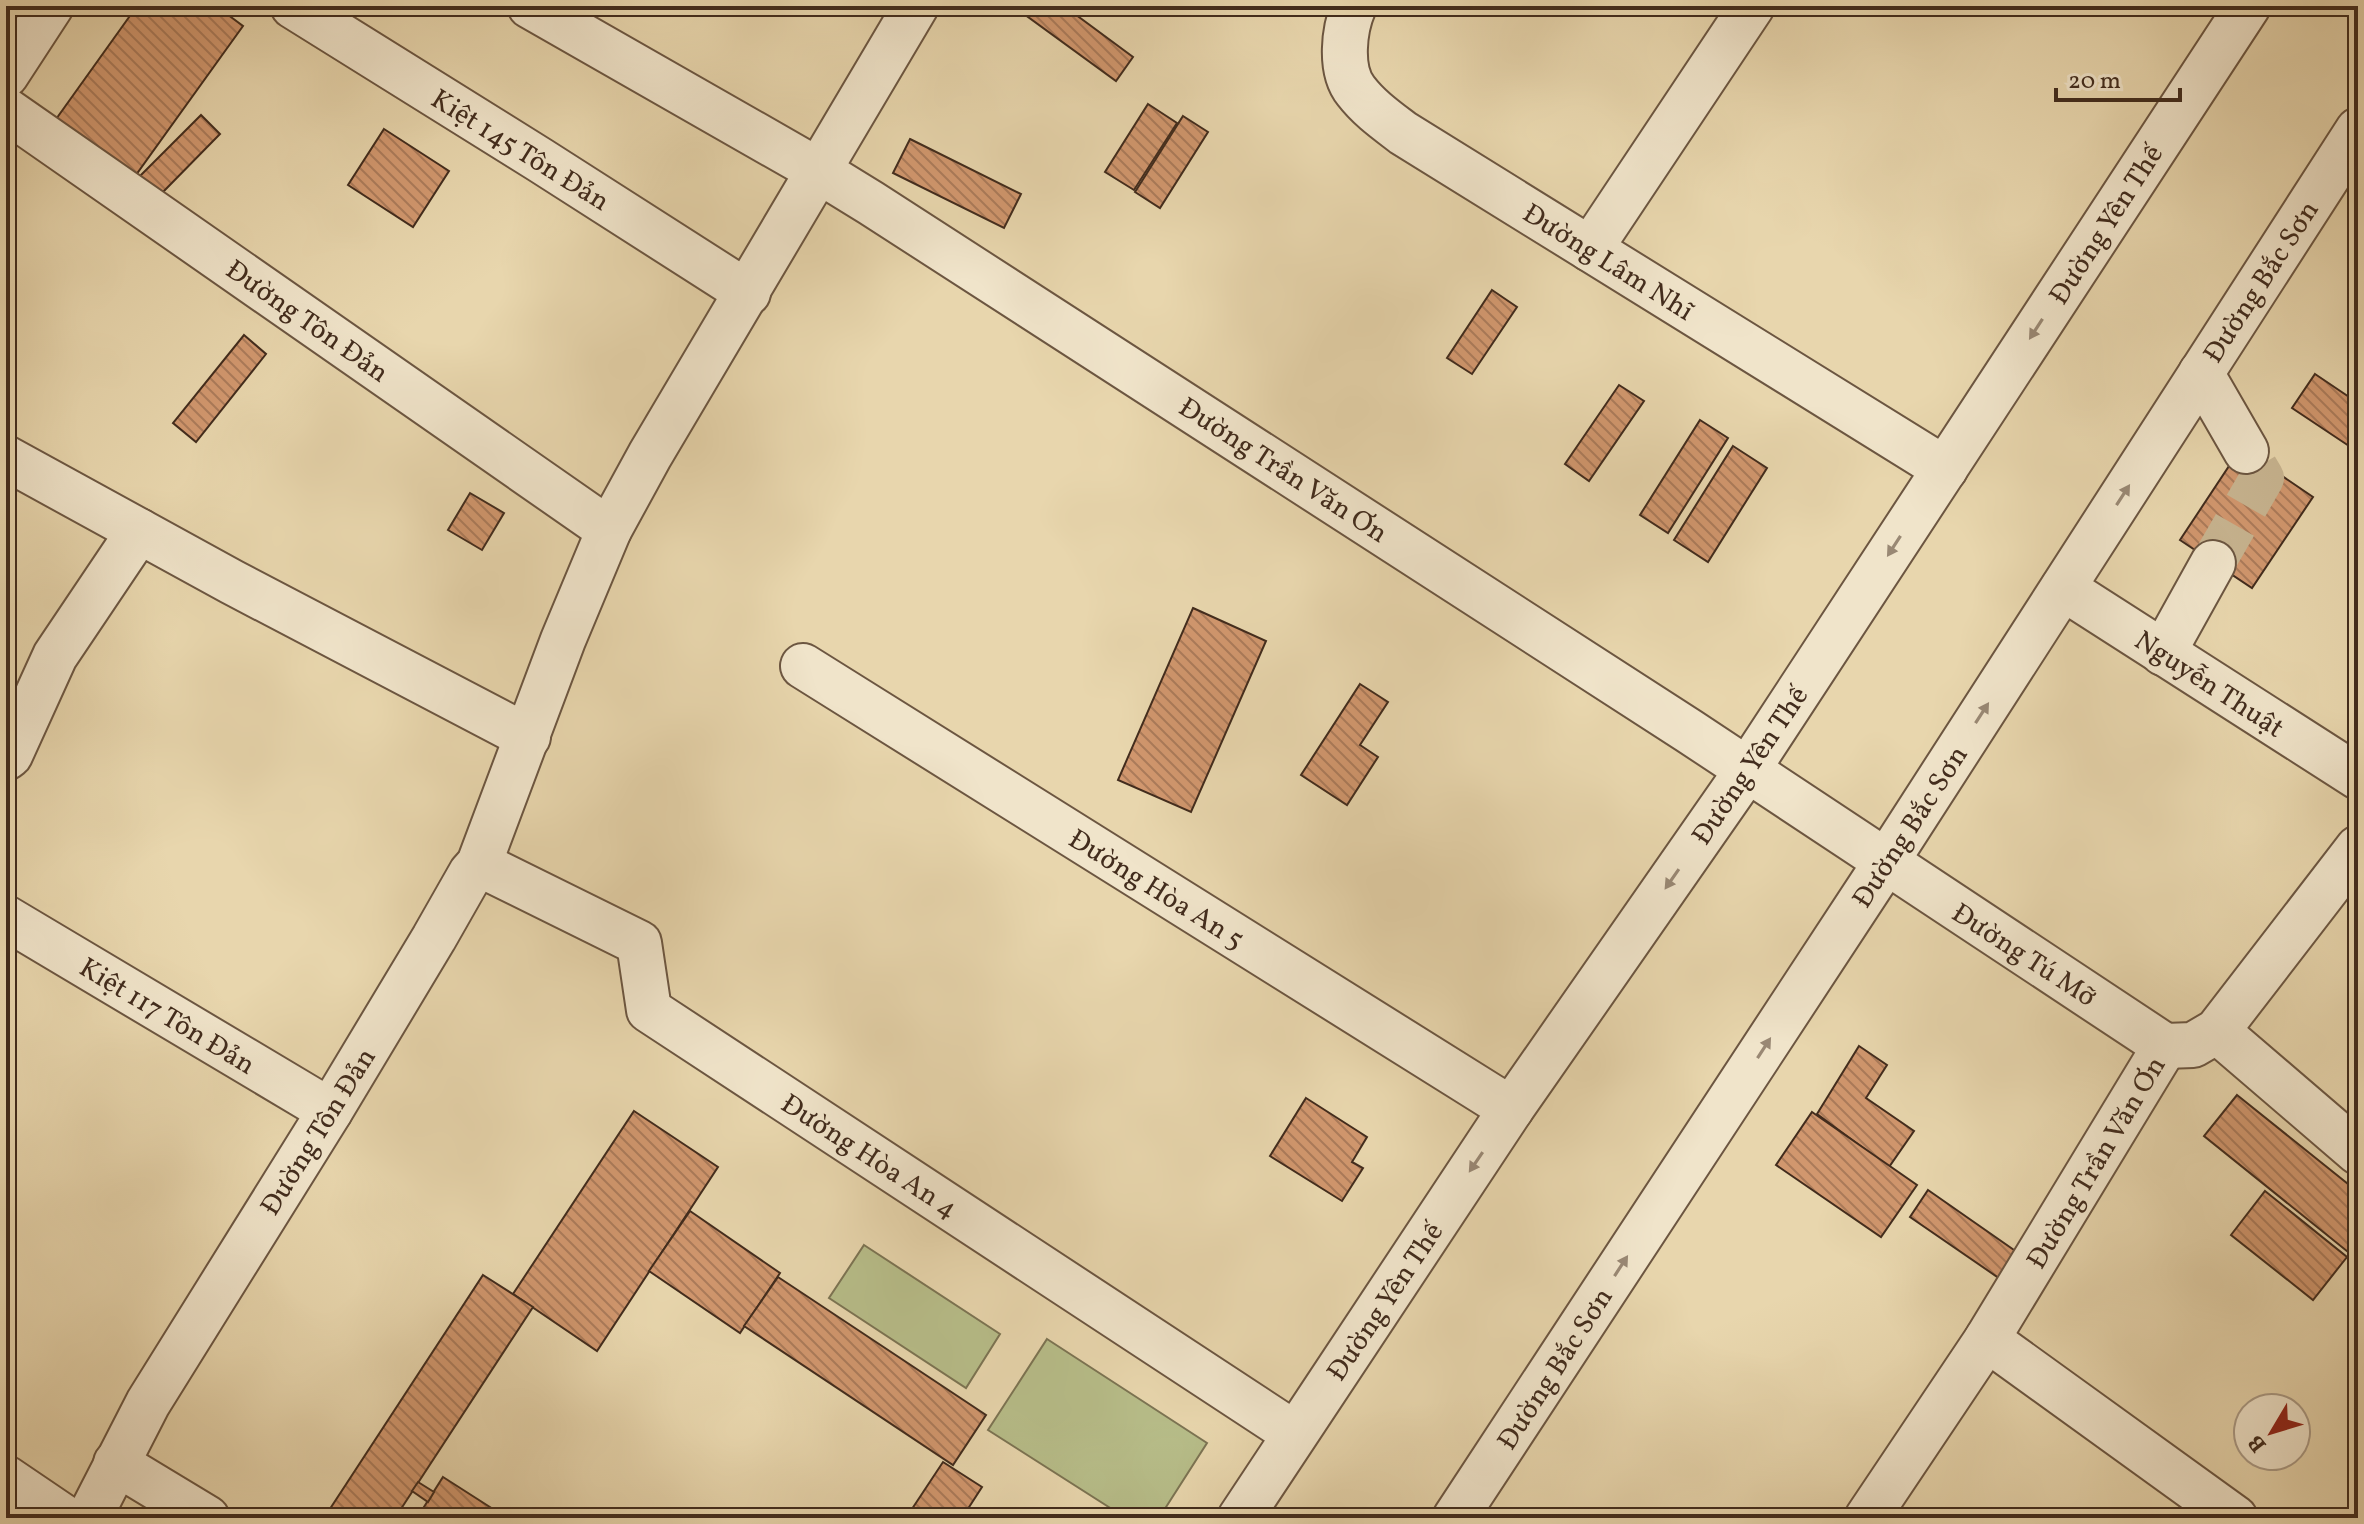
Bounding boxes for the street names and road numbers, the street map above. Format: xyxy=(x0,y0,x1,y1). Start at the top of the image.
street label: Kiệt 145 Tôn Đản xyxy=(423,81,616,222)
street label: Đường Yên Thế xyxy=(2041,137,2174,313)
street label: Đường Bắc Sơn xyxy=(2195,194,2329,371)
street label: Đường Lâm Nhĩ xyxy=(1515,195,1701,332)
street label: Đường Tôn Đản xyxy=(217,251,396,393)
street label: Đường Trần Văn Ơn xyxy=(1171,389,1395,553)
street label: Nguyễn Thuật xyxy=(2126,622,2291,748)
street label: Đường Yên Thế xyxy=(1683,679,1819,854)
street label: Đường Bắc Sơn xyxy=(1844,739,1978,916)
street label: Đường Hòa An 5 xyxy=(1060,821,1251,960)
street label: Đường Tú Mỡ xyxy=(1943,895,2104,1018)
street label: Kiệt 117 Tôn Đản xyxy=(71,949,262,1085)
street label: Đường Tôn Đản xyxy=(252,1041,386,1224)
street label: Đường Trần Văn Ơn xyxy=(2018,1050,2176,1277)
street label: Đường Hòa An 4 xyxy=(773,1085,965,1229)
street label: Đường Yên Thế xyxy=(1318,1215,1454,1390)
street label: Đường Bắc Sơn xyxy=(1489,1281,1623,1458)

